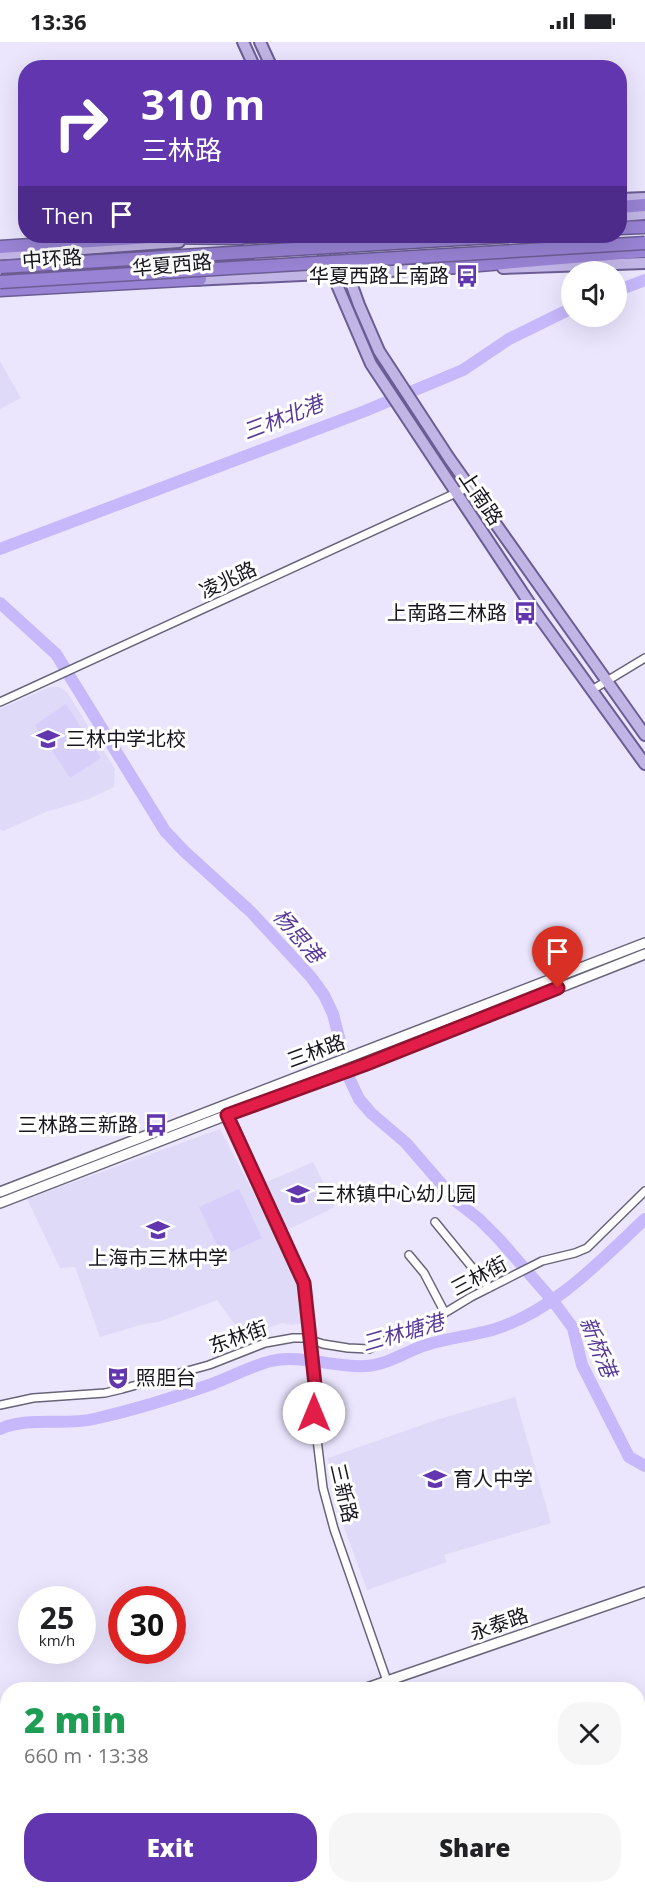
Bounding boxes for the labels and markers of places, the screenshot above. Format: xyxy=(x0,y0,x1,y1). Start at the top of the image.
place label: 华夏西路上南路 xyxy=(309,262,449,289)
bus stop icon: 华夏西路上南路 xyxy=(454,263,480,289)
place label: 上南路三林路 xyxy=(387,599,507,626)
bus stop icon: 上南路三林路 xyxy=(512,600,538,626)
place label: 三林中学北校 xyxy=(66,725,186,752)
school or university icon: 三林中学北校 xyxy=(35,726,61,752)
pin xyxy=(532,926,583,988)
place label: 三林路三新路 xyxy=(18,1111,138,1138)
bus stop icon: 三林路三新路 xyxy=(143,1112,169,1138)
place label: 三林镇中心幼儿园 xyxy=(316,1180,476,1207)
school or university icon: 三林镇中心幼儿园 xyxy=(285,1181,311,1207)
school or university icon: 上海市三林中学 xyxy=(145,1217,171,1243)
place label: 上海市三林中学 xyxy=(88,1244,228,1271)
place label: 照胆台 xyxy=(136,1364,196,1391)
theatre icon: 照胆台 xyxy=(105,1365,131,1391)
place label: 育人中学 xyxy=(453,1465,533,1492)
school or university icon: 育人中学 xyxy=(422,1466,448,1492)

